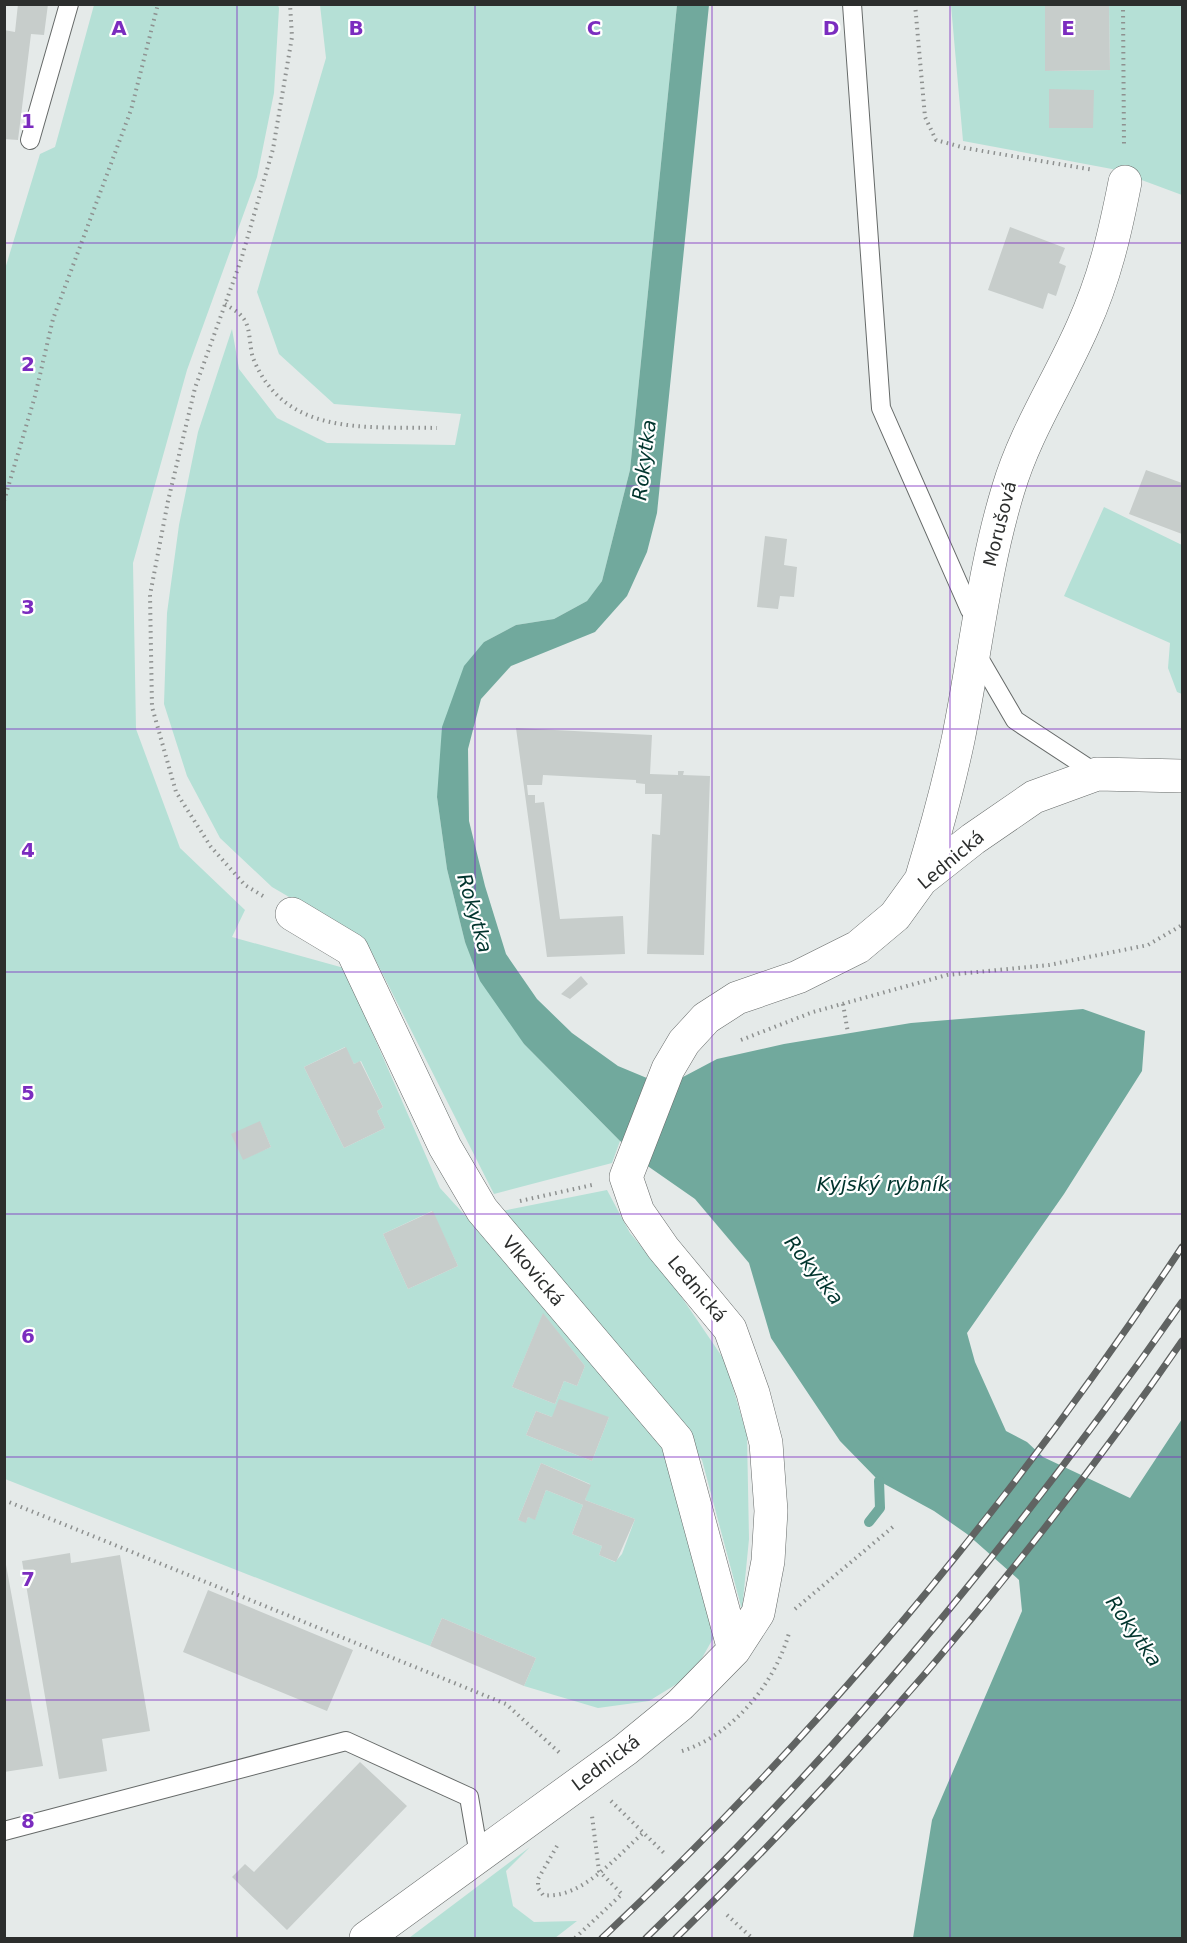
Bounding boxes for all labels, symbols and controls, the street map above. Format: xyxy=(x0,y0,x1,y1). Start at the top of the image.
text: A xyxy=(111,16,127,40)
text: B xyxy=(348,16,364,40)
text: C xyxy=(587,16,601,40)
text: D xyxy=(823,16,839,40)
text: E xyxy=(1061,16,1075,40)
text: 1 xyxy=(21,109,35,133)
text: 2 xyxy=(21,352,35,376)
water label: Rokytka xyxy=(627,418,661,502)
street label: Morušová xyxy=(979,479,1020,569)
text: 3 xyxy=(21,595,35,619)
street label: Lednická xyxy=(913,826,988,893)
text: 4 xyxy=(21,838,35,862)
water label: Rokytka xyxy=(452,871,498,955)
text: 5 xyxy=(21,1081,35,1105)
water label: Kyjský rybník xyxy=(817,1172,951,1196)
street label: Vlkovická xyxy=(498,1231,569,1310)
water label: Rokytka xyxy=(780,1231,848,1309)
street label: Lednická xyxy=(664,1251,731,1326)
text: 6 xyxy=(21,1324,35,1348)
text: 7 xyxy=(21,1567,35,1591)
water label: Rokytka xyxy=(1101,1591,1167,1671)
street label: Lednická xyxy=(568,1730,644,1795)
text: 8 xyxy=(21,1809,35,1833)

